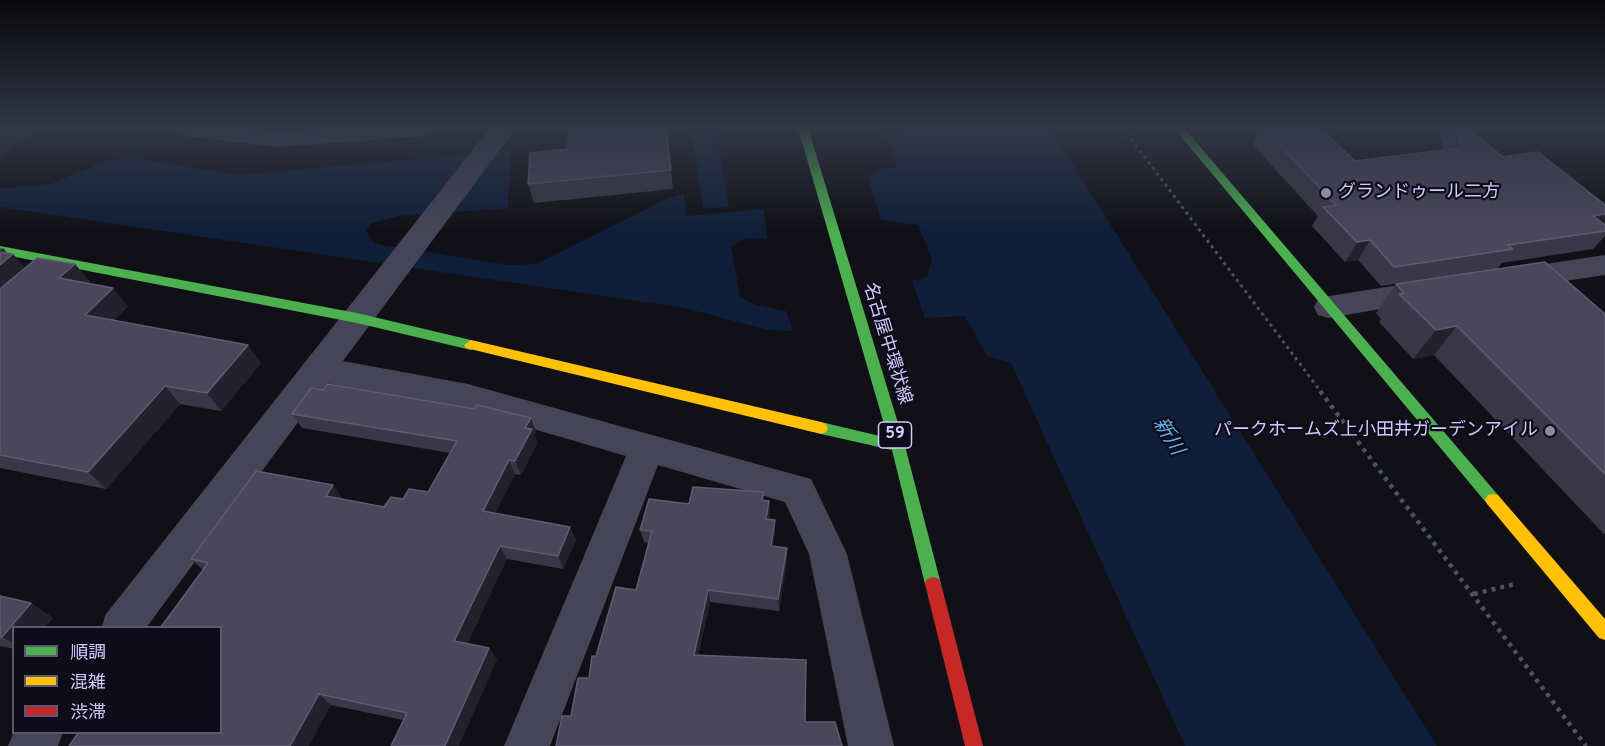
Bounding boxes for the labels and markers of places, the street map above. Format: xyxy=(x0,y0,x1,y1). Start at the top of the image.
place label: グランドゥール二方 xyxy=(1338,182,1500,204)
marker: グランドゥール二方 xyxy=(1319,186,1333,200)
place label: パークホームズ上小田井ガーデンアイル xyxy=(1214,420,1538,442)
marker: パークホームズ上小田井ガーデンアイル xyxy=(1543,424,1557,438)

